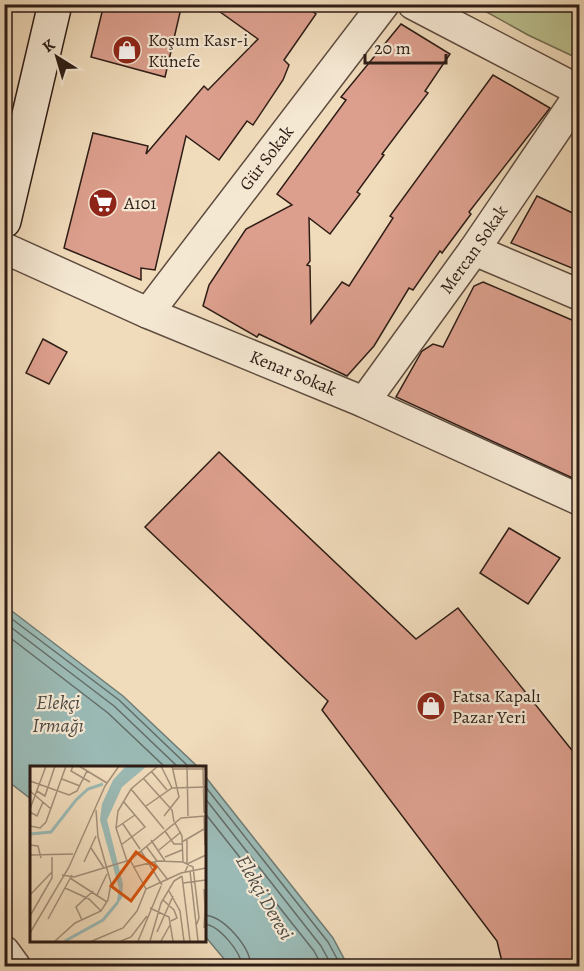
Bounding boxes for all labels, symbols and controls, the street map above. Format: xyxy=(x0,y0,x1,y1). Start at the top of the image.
north arrow xyxy=(27,27,87,87)
scale bar xyxy=(365,27,446,65)
place label: Koşum Kasr-i Künefe xyxy=(148,28,248,73)
text: K xyxy=(38,34,60,58)
shop icon: Koşum Kasr-i Künefe xyxy=(111,34,143,66)
text: 20 m xyxy=(374,36,411,60)
street label: Gür Sokak xyxy=(234,121,299,196)
supermarket icon: A101 xyxy=(87,187,119,219)
place label: A101 xyxy=(123,191,156,215)
street label: Mercan Sokak xyxy=(434,200,513,298)
street label: Kenar Sokak xyxy=(246,344,340,401)
place label: Fatsa Kapalı Pazar Yeri xyxy=(452,684,541,729)
water label: Elekçi Irmağı xyxy=(32,689,84,739)
shop icon: Fatsa Kapalı Pazar Yeri xyxy=(415,690,447,722)
inset map xyxy=(30,766,206,941)
water label: Elekçi Deresi xyxy=(229,850,300,945)

